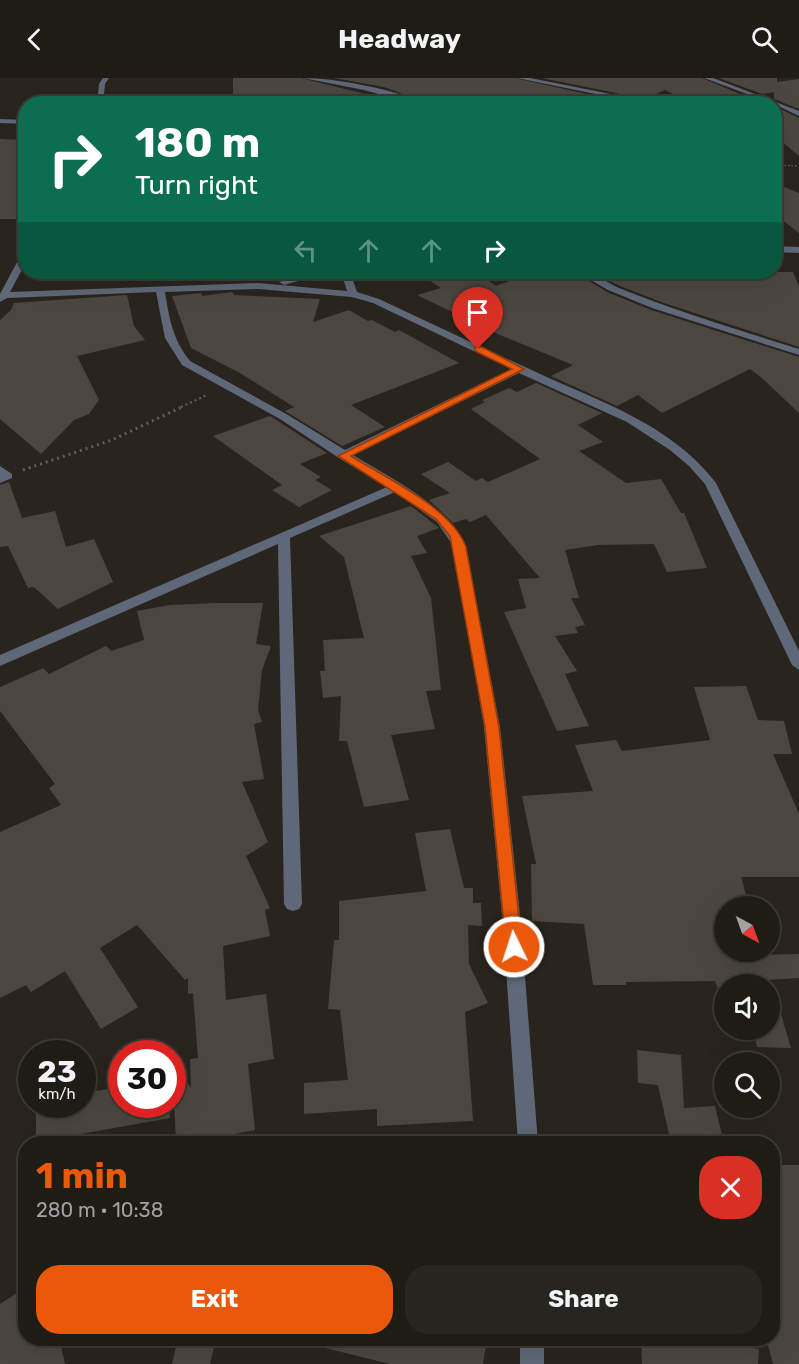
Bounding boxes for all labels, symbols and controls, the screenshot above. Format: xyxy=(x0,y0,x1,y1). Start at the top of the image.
icon: back xyxy=(18,23,51,56)
text: Headway xyxy=(338,23,461,55)
icon: search xyxy=(748,23,781,56)
text: 180 m xyxy=(135,118,260,168)
icon: right xyxy=(36,120,114,198)
text: Turn right xyxy=(135,169,258,201)
icon: left xyxy=(289,234,322,267)
icon: ahead xyxy=(352,234,385,267)
icon: ahead xyxy=(415,234,448,267)
icon: right xyxy=(478,234,511,267)
pin xyxy=(452,287,503,349)
icon: arrive xyxy=(461,296,494,329)
north arrow xyxy=(714,896,780,962)
map controls xyxy=(714,896,780,1118)
position arrow xyxy=(482,915,546,979)
button: sound xyxy=(714,974,780,1040)
speed limit sign: 30 xyxy=(108,1040,186,1118)
button: search xyxy=(714,1052,780,1118)
text: 23 xyxy=(37,1054,77,1090)
text: km/h xyxy=(38,1085,76,1103)
text: 1 min xyxy=(36,1154,128,1197)
button: close xyxy=(699,1156,762,1219)
text: 280 m · 10:38 xyxy=(36,1198,163,1222)
button: Exit xyxy=(36,1265,393,1334)
button: Share xyxy=(405,1265,762,1334)

